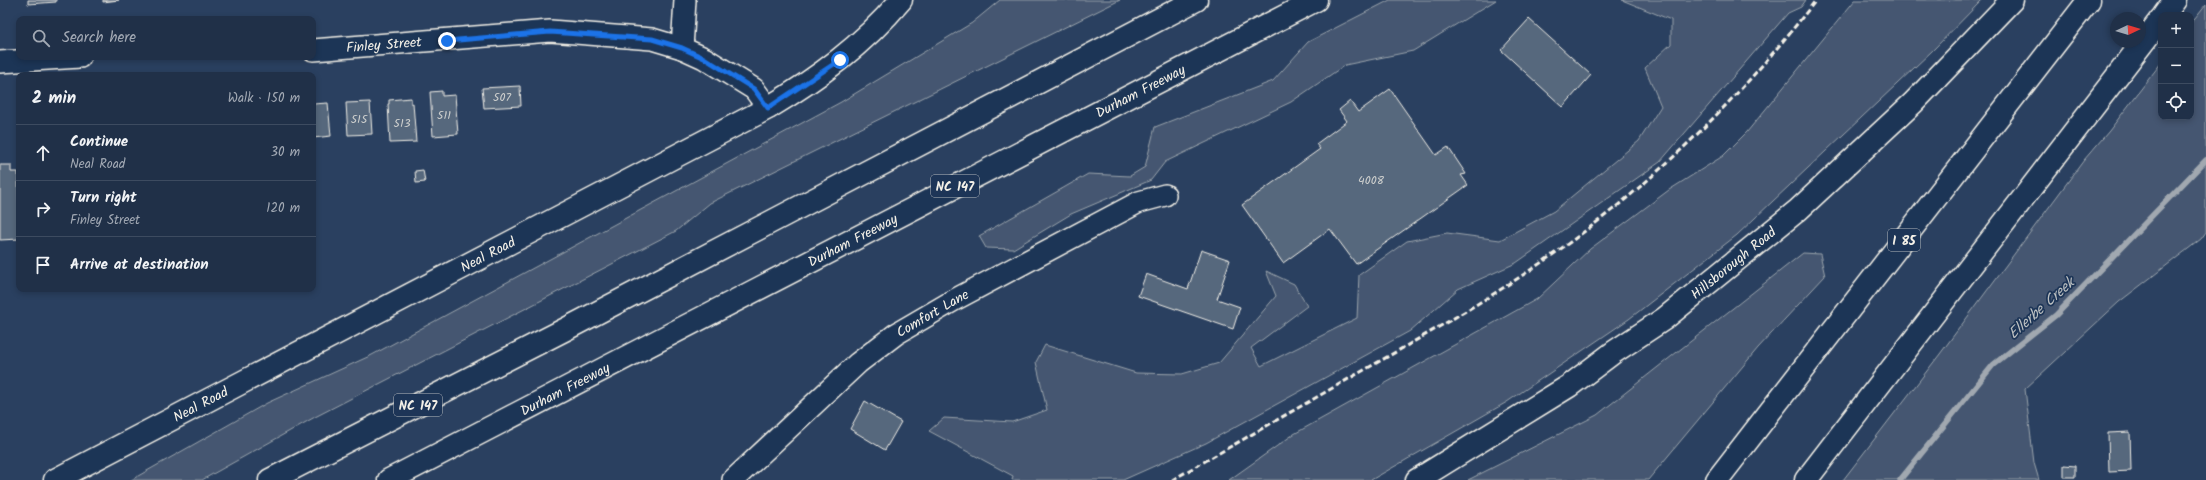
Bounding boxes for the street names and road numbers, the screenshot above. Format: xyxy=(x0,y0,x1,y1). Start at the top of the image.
street label: Finley Street xyxy=(345,31,423,59)
street label: Durham Freeway xyxy=(1092,59,1190,124)
road number: NC 147 xyxy=(931,175,979,197)
street label: Durham Freeway xyxy=(804,208,902,273)
street label: Hillsborough Road xyxy=(1686,221,1782,305)
road number: I 85 xyxy=(1888,229,1920,251)
street label: Neal Road xyxy=(457,231,520,279)
street label: Comfort Lane xyxy=(892,284,974,344)
street label: Durham Freeway xyxy=(517,357,614,422)
street label: Neal Road xyxy=(169,381,233,429)
road number: NC 147 xyxy=(394,394,442,416)

